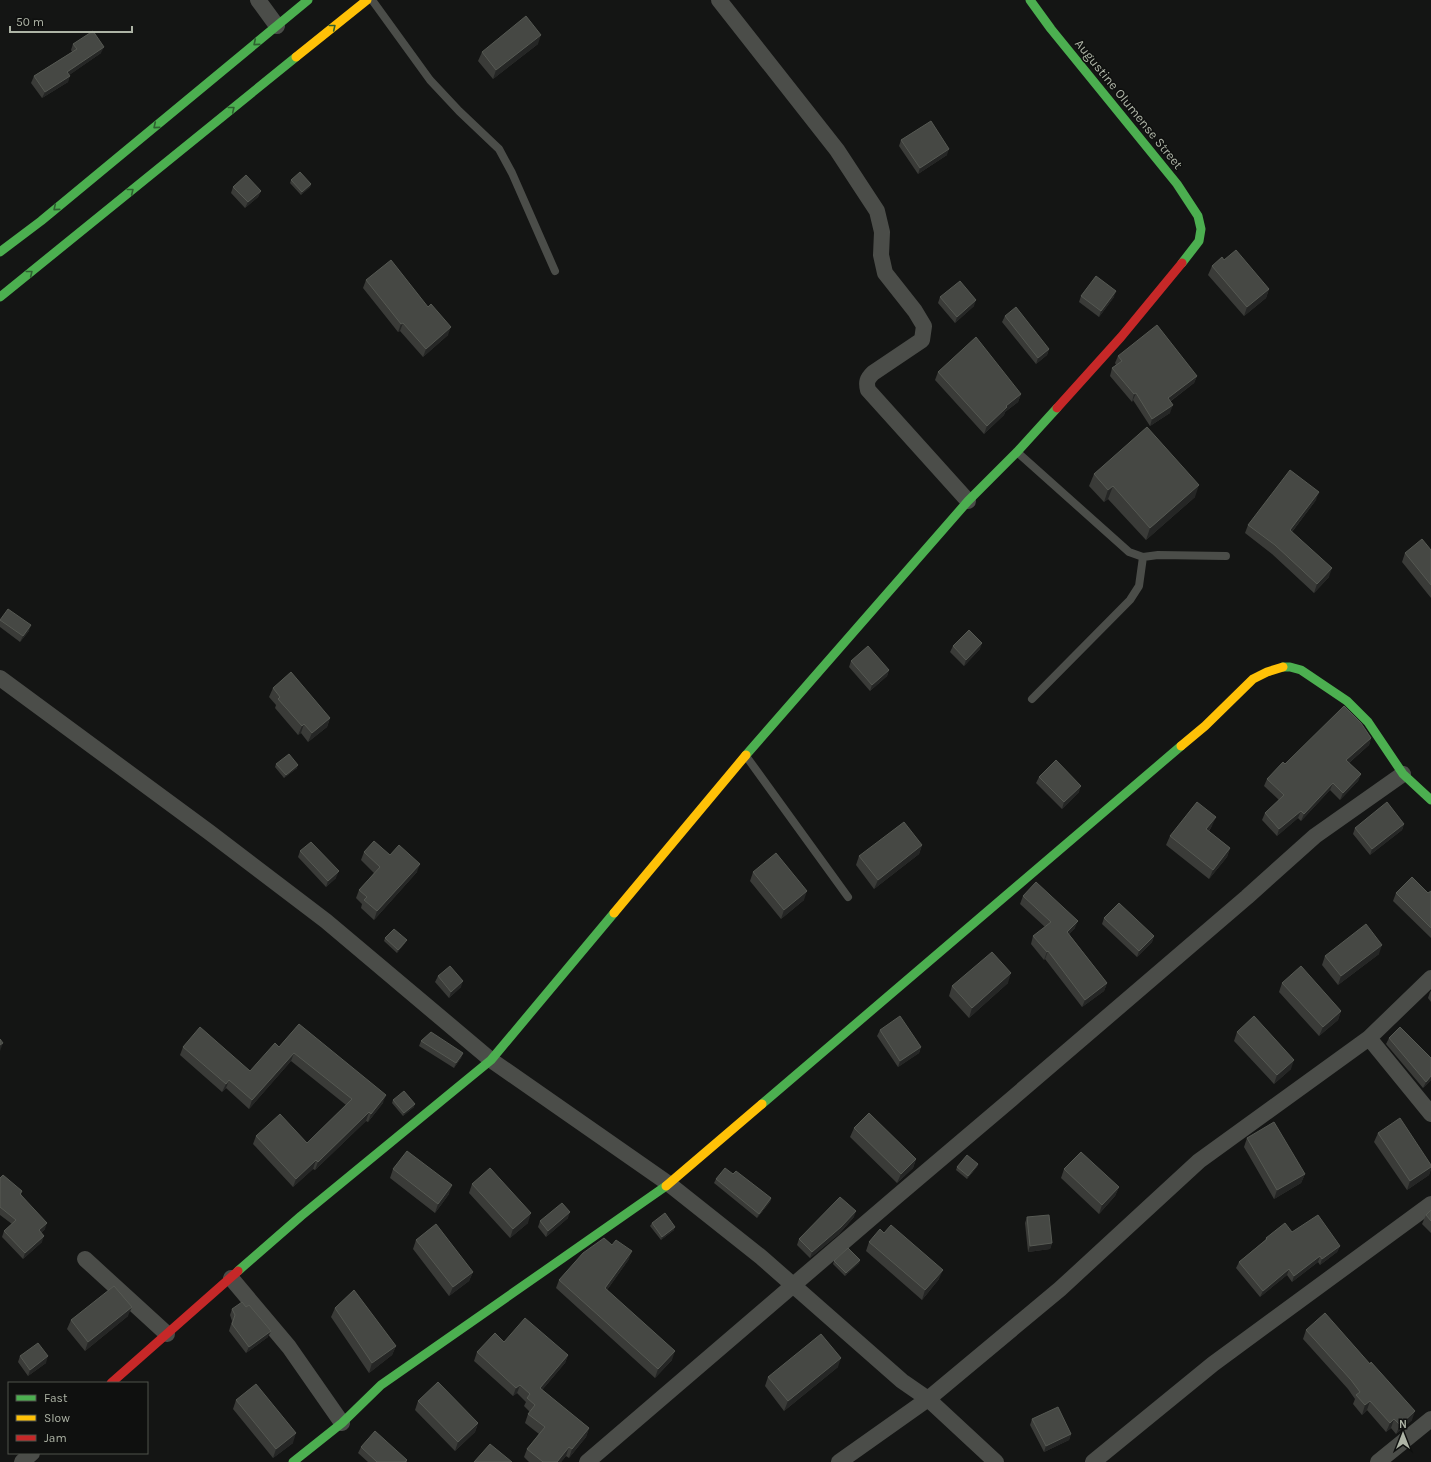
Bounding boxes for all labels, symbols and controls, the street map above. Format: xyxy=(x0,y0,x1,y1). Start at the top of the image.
scale bar xyxy=(10,8,132,34)
text: 50 m xyxy=(16,15,44,29)
one-way arrow xyxy=(329,25,336,32)
street label: Augustine Olumense Street xyxy=(1072,36,1186,172)
one-way arrow xyxy=(254,38,261,45)
one-way arrow xyxy=(228,107,235,114)
one-way arrow xyxy=(154,121,161,128)
one-way arrow xyxy=(127,188,134,195)
one-way arrow xyxy=(53,204,60,211)
one-way arrow xyxy=(26,270,33,277)
legend xyxy=(8,1382,148,1454)
text: Fast xyxy=(44,1391,68,1405)
text: Slow xyxy=(44,1411,70,1425)
north arrow xyxy=(1383,1414,1423,1454)
text: N xyxy=(1399,1418,1407,1431)
text: Jam xyxy=(44,1431,67,1445)

